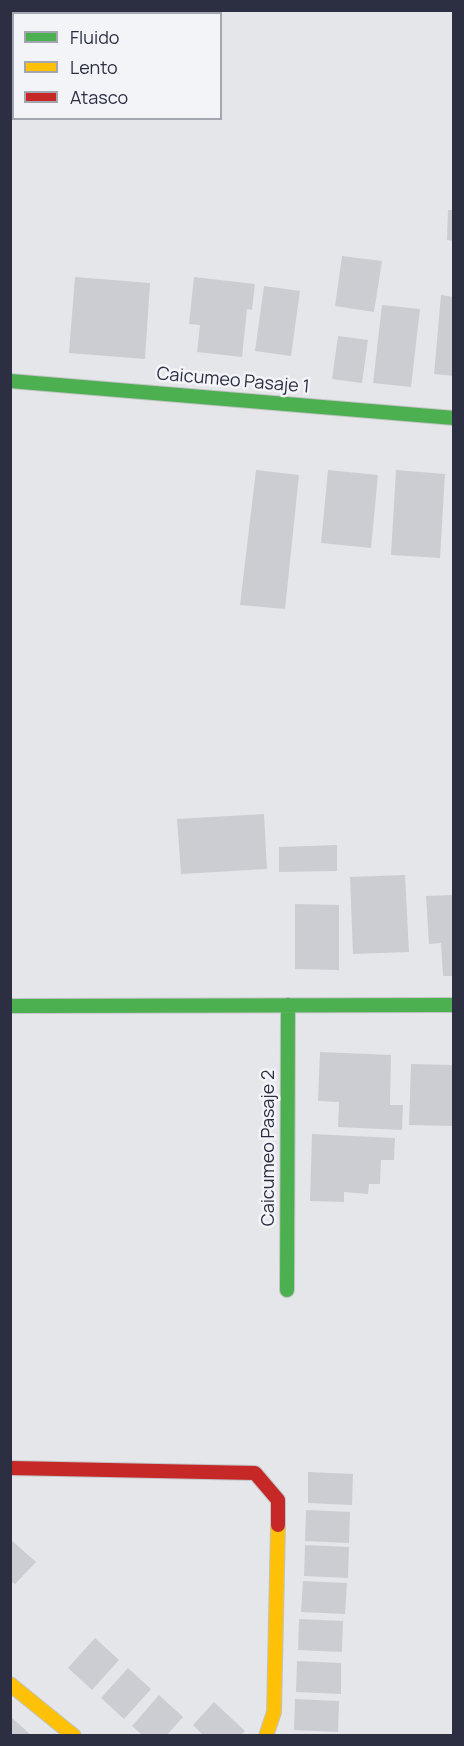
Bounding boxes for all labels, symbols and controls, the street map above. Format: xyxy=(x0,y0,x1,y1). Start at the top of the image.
legend xyxy=(12,12,222,120)
text: Fluido xyxy=(70,25,119,49)
text: Lento xyxy=(70,55,118,79)
text: Atasco xyxy=(70,85,128,109)
street label: Caicumeo Pasaje 1 xyxy=(156,364,310,398)
street label: Caicumeo Pasaje 2 xyxy=(258,1070,280,1226)

